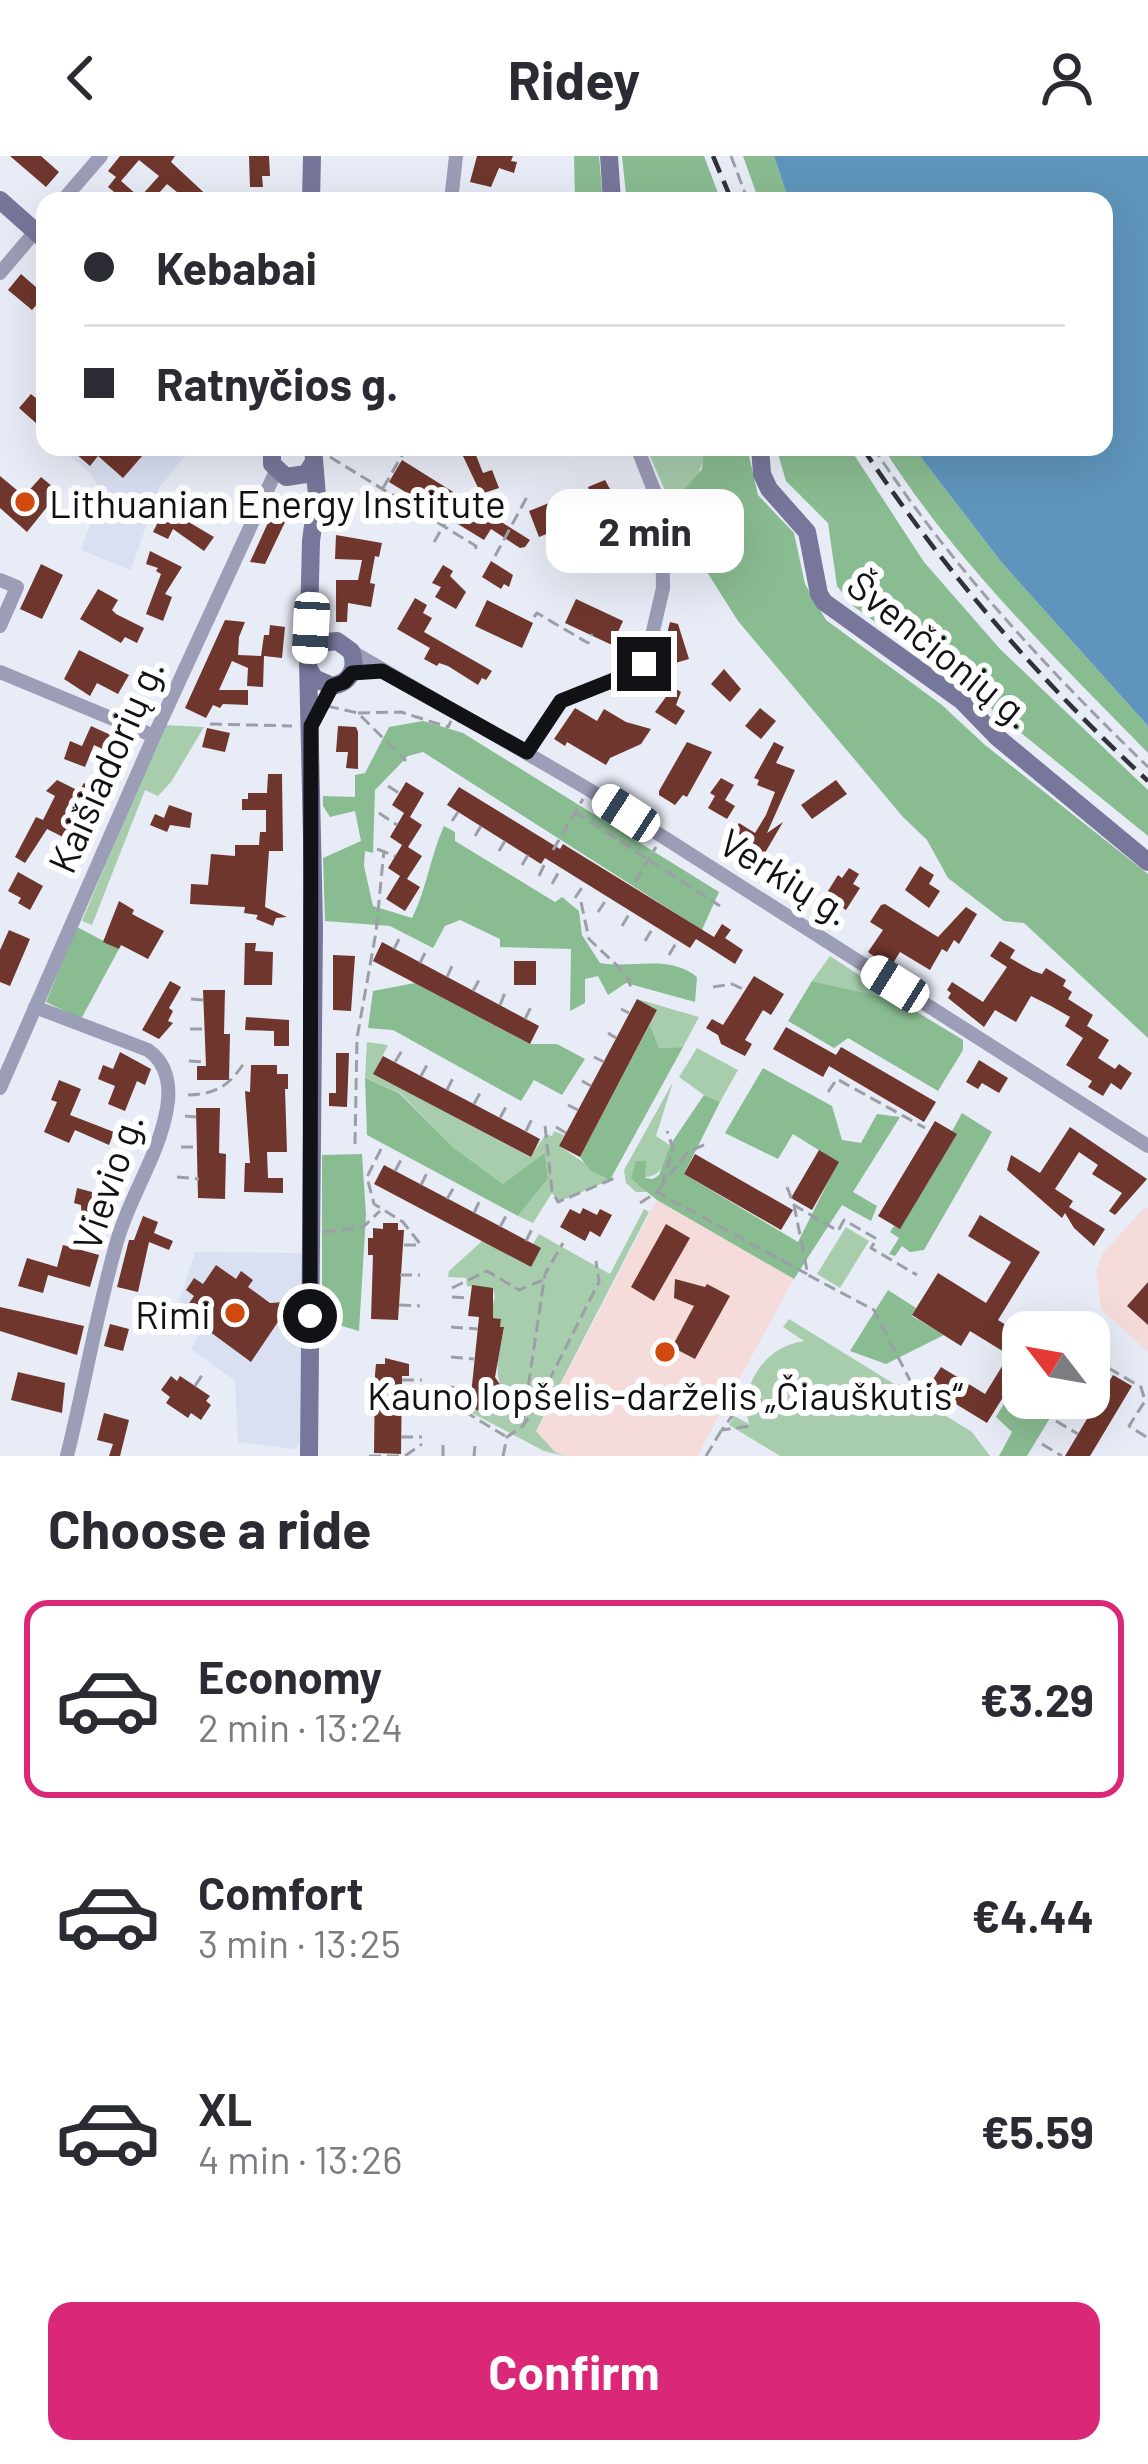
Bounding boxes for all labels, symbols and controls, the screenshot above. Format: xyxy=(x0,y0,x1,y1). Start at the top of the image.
icon: back xyxy=(48,45,114,111)
icon: person xyxy=(1034,45,1100,111)
text: Ridey xyxy=(508,46,640,111)
text: Kebabai xyxy=(156,240,317,294)
text: Ratnyčios g. xyxy=(156,356,398,410)
place label: Lithuanian Energy Institute xyxy=(49,479,506,526)
marker: Lithuanian Energy Institute xyxy=(12,489,38,515)
callout: 2 min xyxy=(545,490,743,574)
text: 2 min xyxy=(598,507,692,554)
street label: Švenčionių g. xyxy=(839,560,1043,738)
car xyxy=(291,591,331,665)
route end xyxy=(617,637,671,691)
street label: Kaišiadorių g. xyxy=(37,651,173,879)
car xyxy=(586,778,666,848)
street label: Verkių g. xyxy=(712,817,860,935)
car xyxy=(855,950,935,1018)
street label: Vievio g. xyxy=(62,1106,152,1256)
route start xyxy=(283,1289,337,1343)
place label: Rimi xyxy=(135,1290,211,1337)
marker: Rimi xyxy=(222,1300,248,1326)
north arrow xyxy=(1002,1311,1110,1419)
map controls xyxy=(1002,1311,1110,1419)
marker: Kauno lopšelis-darželis „Čiauškutis“ xyxy=(652,1339,678,1365)
place label: Kauno lopšelis-darželis „Čiauškutis“ xyxy=(367,1371,964,1418)
text: Choose a ride xyxy=(48,1495,372,1560)
icon: car xyxy=(54,1645,162,1753)
text: Economy xyxy=(198,1649,382,1703)
text: €3.29 xyxy=(980,1672,1094,1726)
text: 2 min · 13:24 xyxy=(198,1703,403,1750)
icon: car xyxy=(54,1861,162,1969)
text: Comfort xyxy=(198,1865,364,1919)
text: €4.44 xyxy=(972,1888,1094,1942)
text: 3 min · 13:25 xyxy=(198,1919,401,1966)
icon: car xyxy=(54,2077,162,2185)
text: XL xyxy=(198,2081,252,2135)
text: €5.59 xyxy=(981,2104,1094,2158)
text: 4 min · 13:26 xyxy=(198,2135,402,2182)
button: Confirm xyxy=(48,2302,1100,2440)

